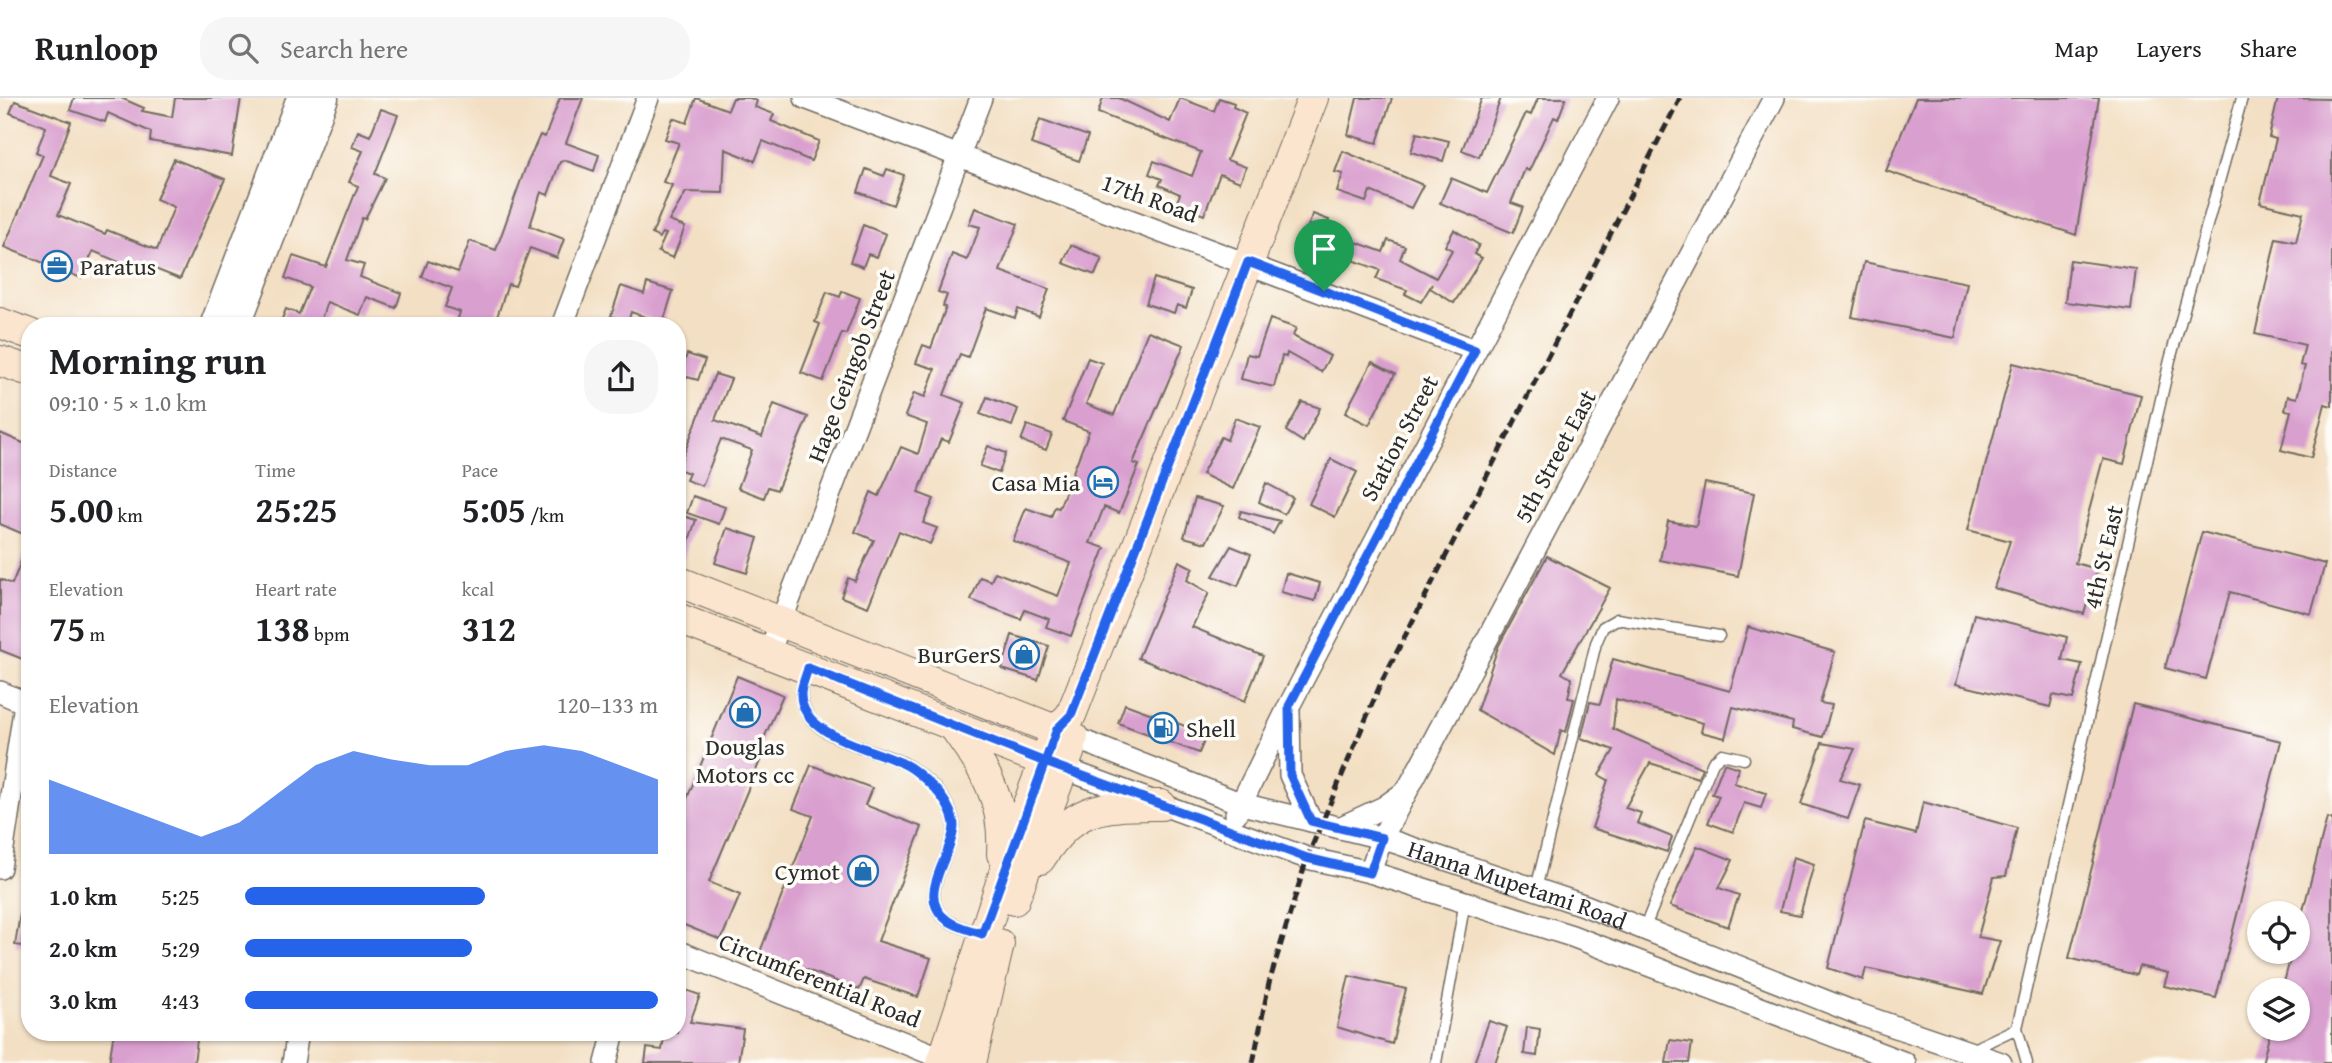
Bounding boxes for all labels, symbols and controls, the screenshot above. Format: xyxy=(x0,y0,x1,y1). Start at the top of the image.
search box xyxy=(200,17,690,80)
text: Runloop xyxy=(35,24,158,72)
icon: search xyxy=(224,29,262,67)
text: Search here xyxy=(280,29,408,68)
text: Map xyxy=(2055,31,2098,66)
text: Layers xyxy=(2136,31,2202,66)
text: Share xyxy=(2240,31,2297,66)
street label: 17th Road xyxy=(1097,164,1203,232)
pin xyxy=(1294,219,1354,291)
icon: arrive xyxy=(1305,230,1343,268)
office icon: Paratus xyxy=(40,249,74,283)
place label: Paratus xyxy=(80,249,156,284)
street label: Hage Geingob Street xyxy=(798,264,904,467)
text: Morning run xyxy=(49,332,266,388)
button: share xyxy=(584,340,658,414)
street label: Station Street xyxy=(1351,368,1447,507)
street label: 5th Street East xyxy=(1505,383,1605,529)
text: 09:10 · 5 × 1.0 km xyxy=(49,386,207,419)
text: Distance xyxy=(49,456,117,484)
text: Time xyxy=(255,456,296,484)
text: Pace xyxy=(462,456,498,484)
place label: Casa Mia xyxy=(992,465,1081,500)
hotel icon: Casa Mia xyxy=(1086,465,1120,499)
text: 5.00 xyxy=(49,484,113,535)
text: 25:25 xyxy=(255,484,338,535)
text: 5:05 xyxy=(462,484,526,535)
text: km xyxy=(113,501,143,529)
text: /km xyxy=(526,501,564,529)
street label: 4th St East xyxy=(2074,501,2132,612)
text: Elevation xyxy=(49,575,123,603)
text: Heart rate xyxy=(255,575,337,603)
text: kcal xyxy=(462,575,494,603)
text: 75 xyxy=(49,603,85,654)
text: 138 xyxy=(255,603,310,654)
text: 312 xyxy=(462,603,516,654)
text: m xyxy=(85,620,105,648)
text: bpm xyxy=(310,620,350,648)
place label: BurGerS xyxy=(918,637,1001,672)
shop icon: BurGerS xyxy=(1007,637,1041,671)
text: Elevation xyxy=(49,688,139,721)
text: 120–133 m xyxy=(557,688,658,721)
shop icon: Douglas Motors cc xyxy=(728,695,762,729)
fuel station icon: Shell xyxy=(1146,711,1180,745)
place label: Shell xyxy=(1186,711,1236,746)
place label: Douglas Motors cc xyxy=(696,729,795,792)
street label: Hanna Mupetami Road xyxy=(1403,830,1632,938)
place label: Cymot xyxy=(775,854,841,889)
shop icon: Cymot xyxy=(846,854,880,888)
text: 1.0 km xyxy=(49,880,117,913)
text: 5:25 xyxy=(161,880,200,913)
map controls xyxy=(2247,901,2310,1041)
button: locate xyxy=(2247,901,2310,964)
street label: Circumferential Road xyxy=(714,924,926,1036)
text: 2.0 km xyxy=(49,932,117,965)
text: 5:29 xyxy=(161,932,200,965)
button: layers xyxy=(2247,978,2310,1041)
text: 3.0 km xyxy=(49,984,117,1017)
text: 4:43 xyxy=(161,984,200,1017)

